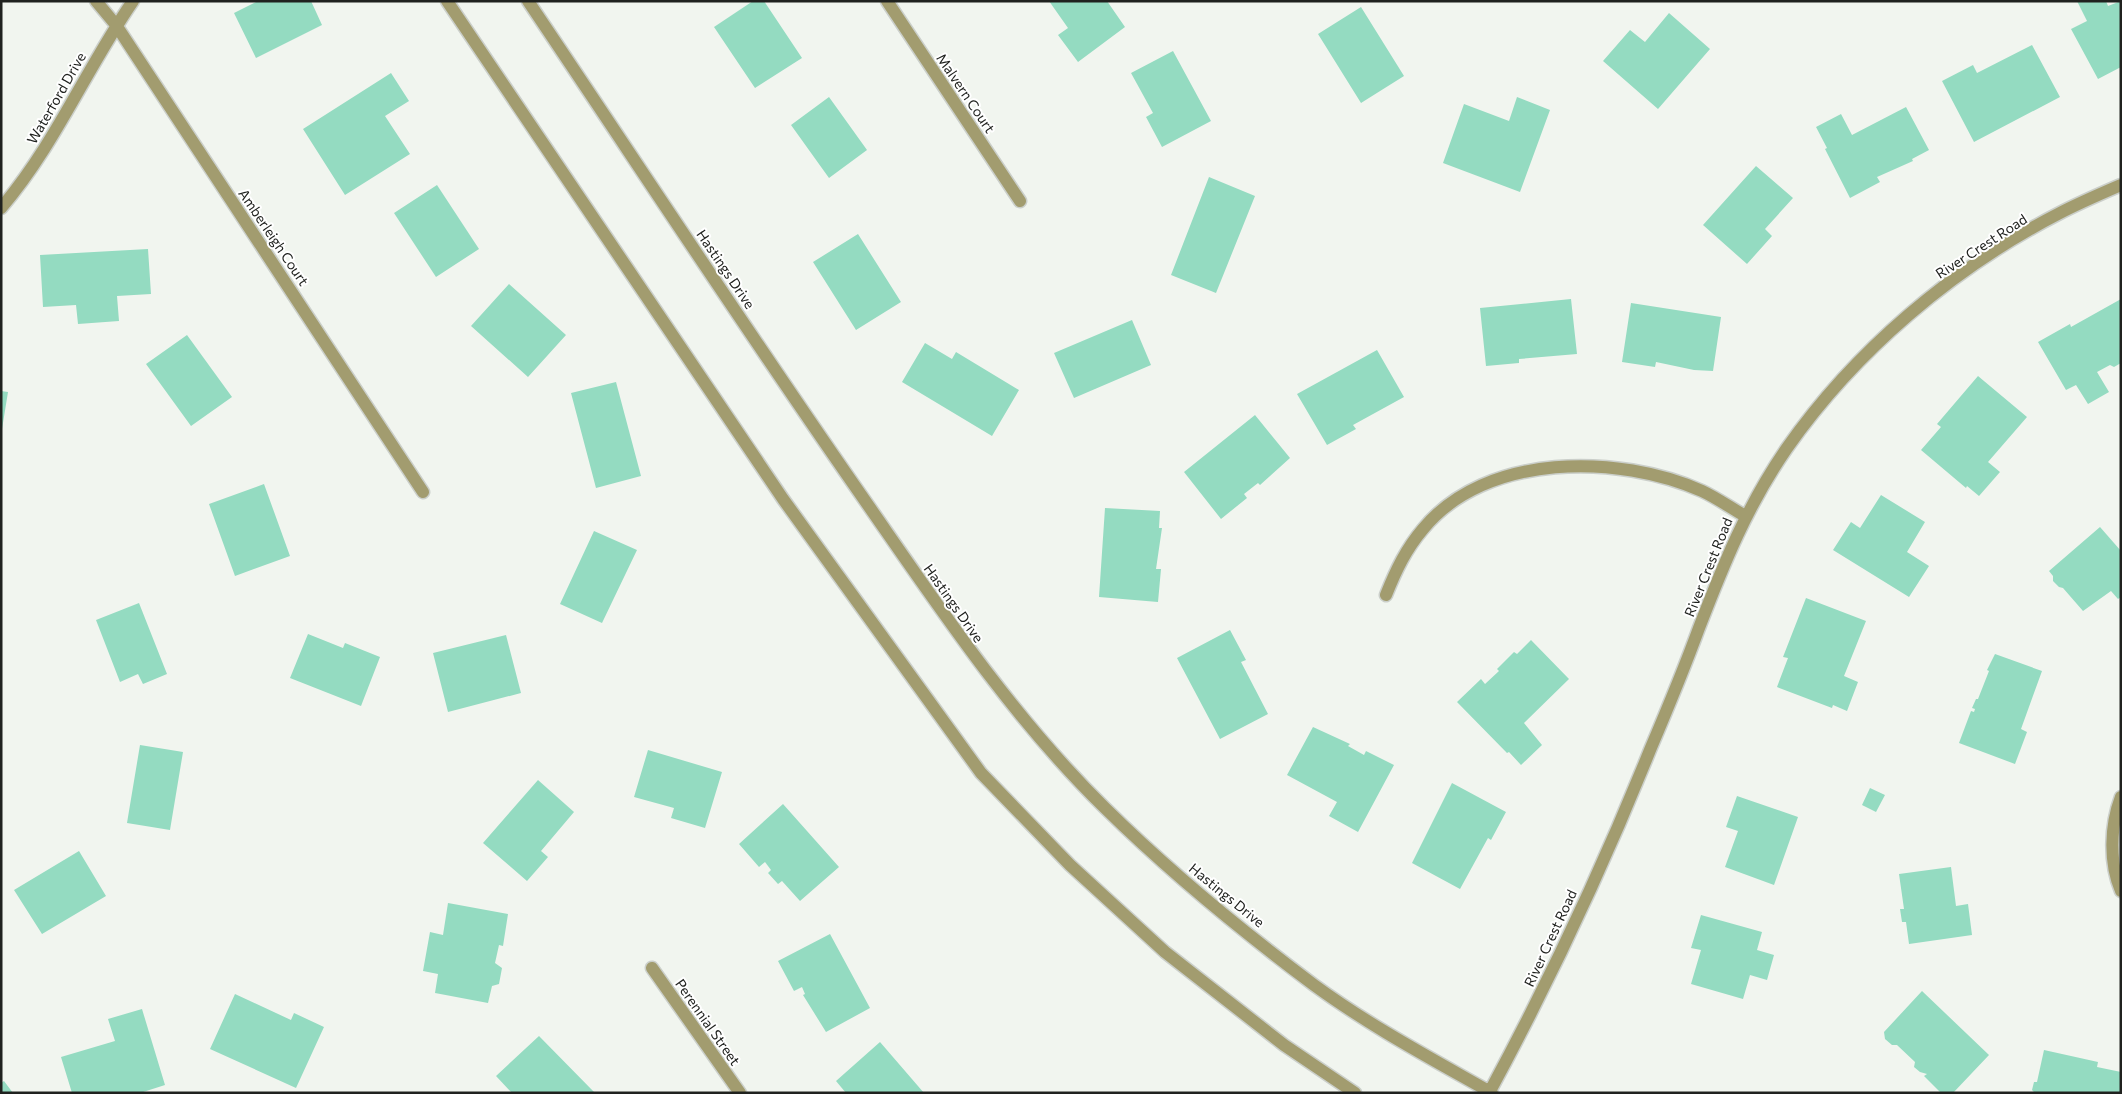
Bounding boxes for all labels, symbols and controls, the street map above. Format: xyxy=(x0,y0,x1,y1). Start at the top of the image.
street label: Waterford Drive xyxy=(23,49,89,147)
street label: Malvern Court xyxy=(933,50,999,136)
street label: Amberleigh Court xyxy=(235,185,313,289)
street label: River Crest Road xyxy=(1932,210,2030,282)
street label: Hastings Drive xyxy=(693,226,759,312)
street label: River Crest Road xyxy=(1680,515,1736,619)
street label: Hastings Drive xyxy=(921,560,987,646)
street label: Hastings Drive xyxy=(1186,859,1268,931)
street label: River Crest Road xyxy=(1520,887,1580,989)
street label: Perennial Street xyxy=(672,976,744,1069)

